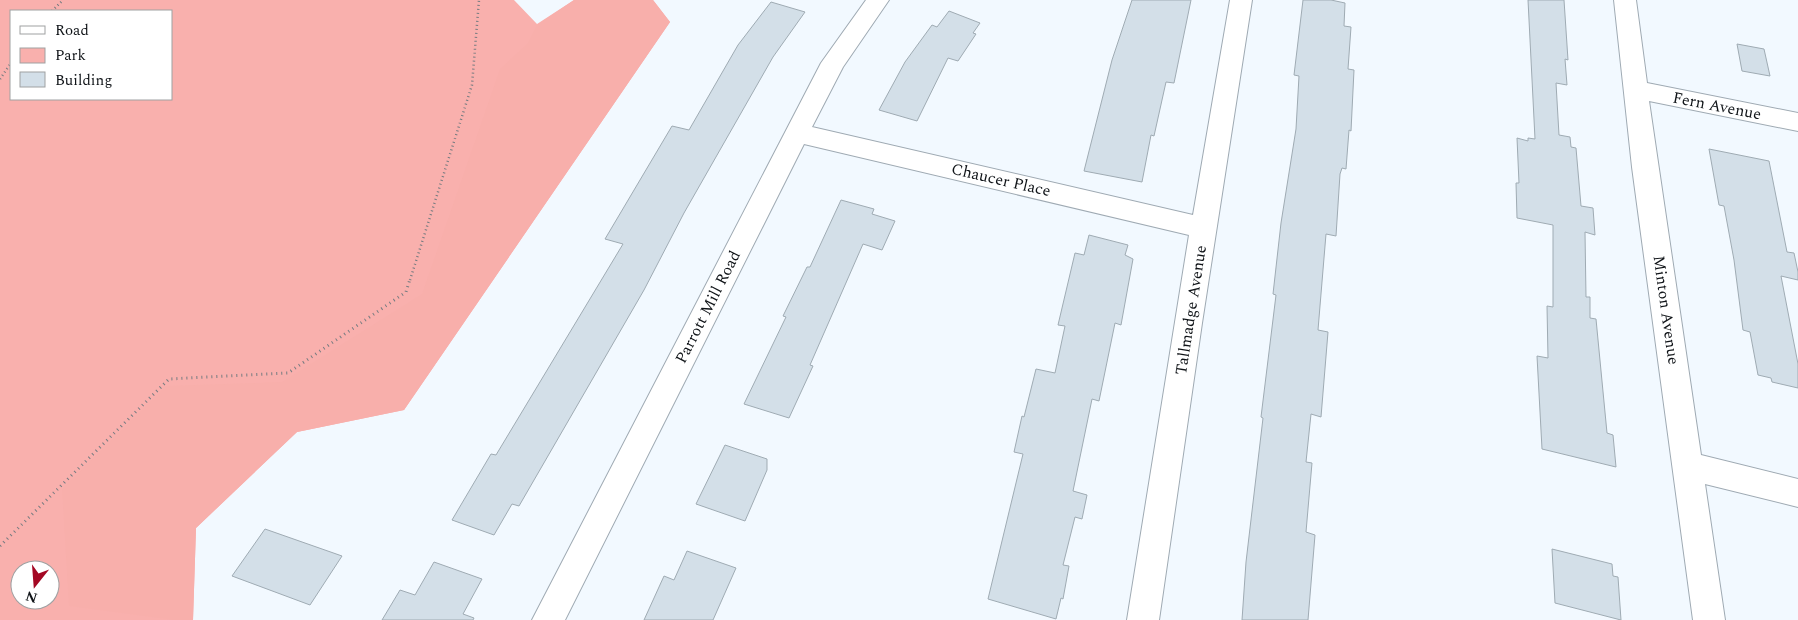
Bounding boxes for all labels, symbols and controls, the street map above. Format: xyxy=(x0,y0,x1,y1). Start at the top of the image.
legend xyxy=(10,10,172,100)
text: Road xyxy=(55,19,89,42)
text: Park xyxy=(55,44,86,67)
text: Building xyxy=(55,69,112,92)
street label: Fern Avenue xyxy=(1671,86,1763,126)
street label: Chaucer Place xyxy=(949,157,1053,203)
street label: Tallmadge Avenue xyxy=(1169,243,1213,377)
street label: Parrott Mill Road xyxy=(669,246,747,368)
street label: Minton Avenue xyxy=(1646,254,1686,366)
north arrow xyxy=(10,560,60,610)
text: N xyxy=(23,585,40,609)

